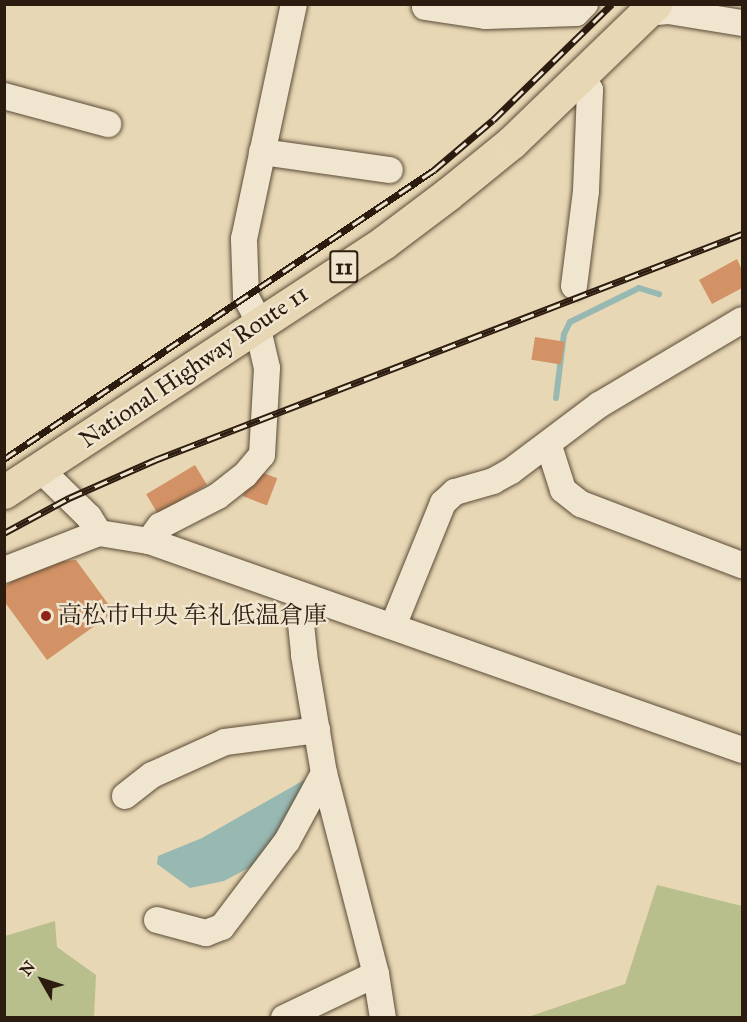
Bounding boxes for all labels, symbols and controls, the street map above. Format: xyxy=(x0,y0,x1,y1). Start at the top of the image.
road number: 11 xyxy=(329,248,359,286)
street label: National Highway Route 11 xyxy=(74,280,314,454)
place label: 高松市中央 牟礼低温倉庫 xyxy=(58,602,327,630)
marker: 高松市中央 牟礼低温倉庫 xyxy=(39,609,53,623)
north arrow xyxy=(12,950,72,1010)
text: N xyxy=(16,957,39,980)

